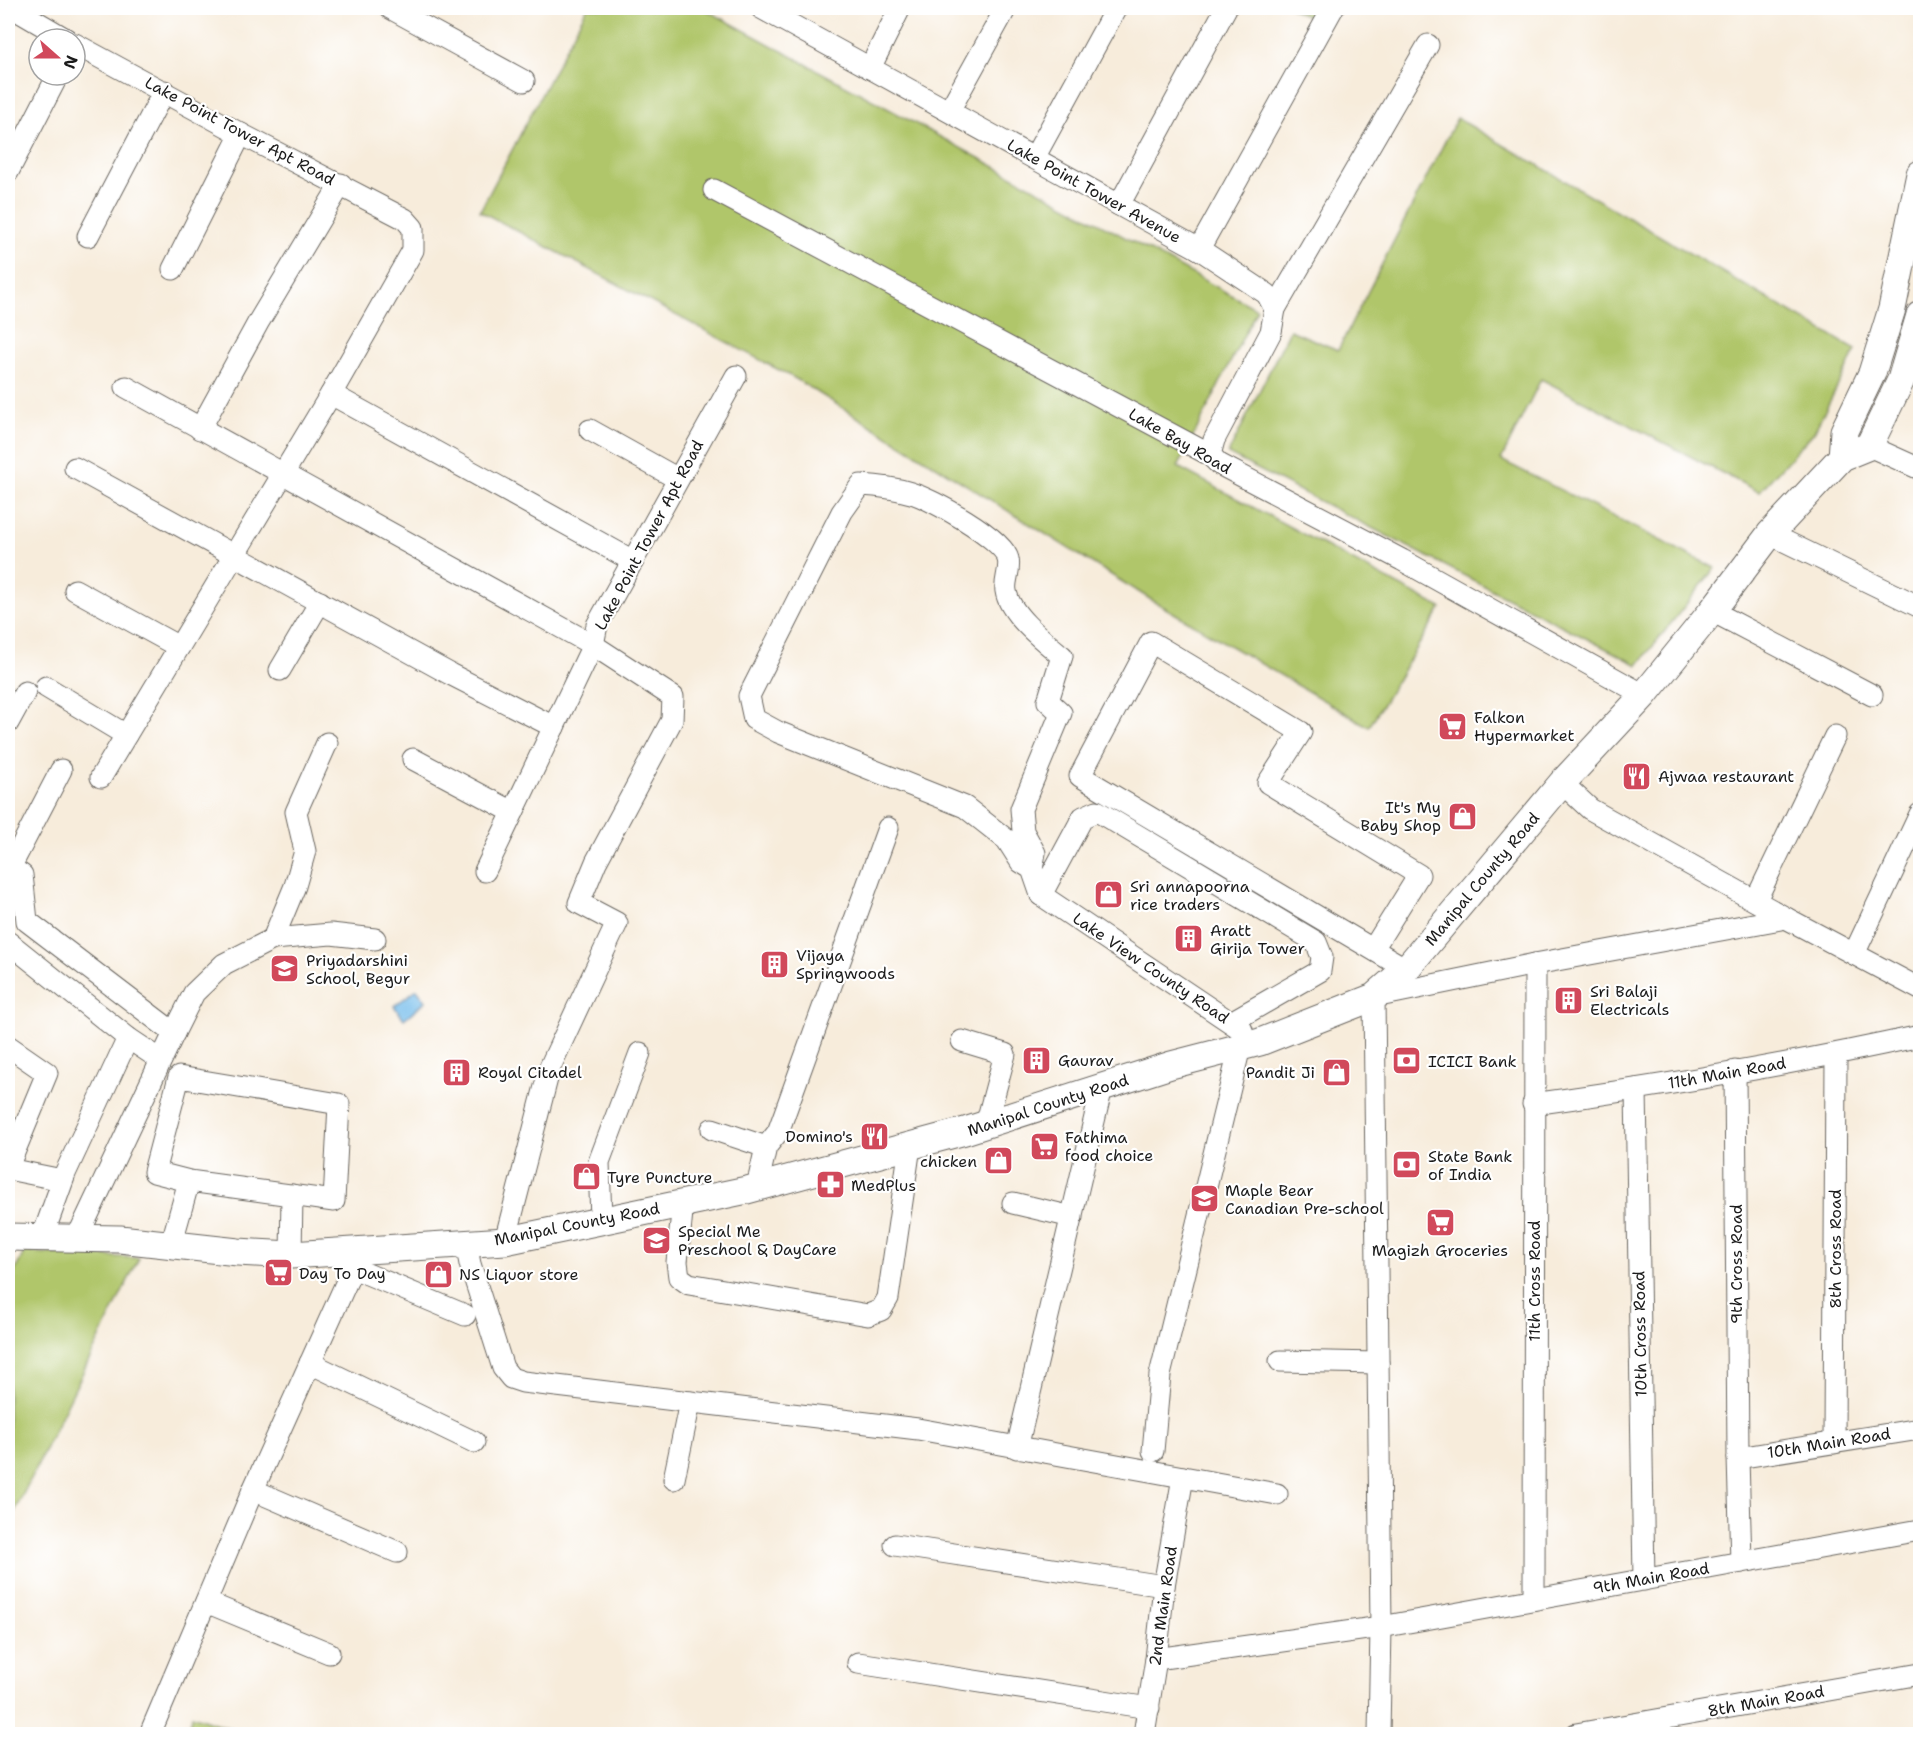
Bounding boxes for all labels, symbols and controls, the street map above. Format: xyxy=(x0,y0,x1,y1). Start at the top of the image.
north arrow xyxy=(27,27,87,87)
text: N xyxy=(58,53,83,72)
street label: Lake Point Tower Apt Road xyxy=(141,72,339,190)
street label: Lake Point Tower Avenue xyxy=(1003,134,1185,248)
street label: Lake Bay Road xyxy=(1125,403,1235,479)
street label: Lake Point Tower Apt Road xyxy=(590,436,708,634)
place label: Falkon Hypermarket xyxy=(1474,707,1575,746)
supermarket icon: Falkon Hypermarket xyxy=(1437,710,1469,742)
restaurant icon: Ajwaa restaurant xyxy=(1621,760,1653,792)
place label: Ajwaa restaurant xyxy=(1658,766,1794,787)
place label: It's My Baby Shop xyxy=(1360,797,1441,836)
shop icon: It's My Baby Shop xyxy=(1446,800,1478,832)
street label: Manipal County Road xyxy=(1420,808,1544,950)
place label: Sri annapoorna rice traders xyxy=(1130,876,1250,915)
shop icon: Sri annapoorna rice traders xyxy=(1093,879,1125,911)
street label: Lake View County Road xyxy=(1069,908,1233,1028)
place label: Aratt Girija Tower xyxy=(1210,920,1305,959)
building icon: Aratt Girija Tower xyxy=(1173,923,1205,955)
place label: Vijaya Springwoods xyxy=(796,945,895,984)
building icon: Vijaya Springwoods xyxy=(759,948,791,980)
place label: Priyadarshini School, Begur xyxy=(306,950,410,989)
school or university icon: Priyadarshini School, Begur xyxy=(269,953,301,985)
place label: Sri Balaji Electricals xyxy=(1590,981,1670,1020)
building icon: Sri Balaji Electricals xyxy=(1553,984,1585,1016)
building icon: Gaurav xyxy=(1021,1044,1053,1076)
bank icon: ICICI Bank xyxy=(1391,1045,1423,1077)
place label: Gaurav xyxy=(1058,1050,1114,1071)
place label: ICICI Bank xyxy=(1428,1051,1517,1072)
street label: 11th Main Road xyxy=(1666,1052,1788,1094)
building icon: Royal Citadel xyxy=(441,1056,473,1088)
shop icon: Pandit Ji xyxy=(1320,1056,1352,1088)
place label: Royal Citadel xyxy=(478,1062,582,1083)
place label: Pandit Ji xyxy=(1246,1062,1315,1083)
street label: Manipal County Road xyxy=(965,1069,1131,1141)
restaurant icon: Domino's xyxy=(858,1120,890,1152)
place label: Domino's xyxy=(785,1126,853,1147)
place label: Fathima food choice xyxy=(1065,1127,1153,1166)
supermarket icon: Fathima food choice xyxy=(1028,1130,1060,1162)
shop icon: chicken xyxy=(982,1145,1014,1177)
place label: State Bank of India xyxy=(1428,1146,1512,1185)
bank icon: State Bank of India xyxy=(1391,1149,1423,1181)
place label: chicken xyxy=(920,1151,977,1172)
shop icon: Tyre Puncture xyxy=(570,1161,602,1193)
place label: Tyre Puncture xyxy=(607,1167,713,1188)
pharmacy icon: MedPlus xyxy=(814,1169,846,1201)
place label: MedPlus xyxy=(851,1175,916,1196)
place label: Maple Bear Canadian Pre-school xyxy=(1225,1180,1384,1219)
school or university icon: Maple Bear Canadian Pre-school xyxy=(1188,1183,1220,1215)
street label: 8th Cross Road xyxy=(1825,1189,1846,1309)
street label: Manipal County Road xyxy=(493,1198,661,1250)
street label: 9th Cross Road xyxy=(1726,1204,1747,1324)
supermarket icon: Magizh Groceries xyxy=(1424,1206,1456,1238)
street label: 11th Cross Road xyxy=(1524,1220,1545,1342)
place label: Special Me Preschool & DayCare xyxy=(678,1221,837,1260)
school or university icon: Special Me Preschool & DayCare xyxy=(641,1224,673,1256)
place label: Magizh Groceries xyxy=(1372,1240,1508,1261)
supermarket icon: Day To Day xyxy=(262,1257,294,1289)
shop icon: NS Liquor store xyxy=(422,1258,454,1290)
place label: Day To Day xyxy=(299,1263,386,1284)
place label: NS Liquor store xyxy=(459,1264,578,1285)
street label: 10th Cross Road xyxy=(1628,1271,1652,1397)
street label: 10th Main Road xyxy=(1766,1423,1892,1463)
street label: 2nd Main Road xyxy=(1144,1545,1182,1667)
street label: 9th Main Road xyxy=(1591,1557,1711,1599)
street label: 8th Main Road xyxy=(1706,1680,1826,1722)

